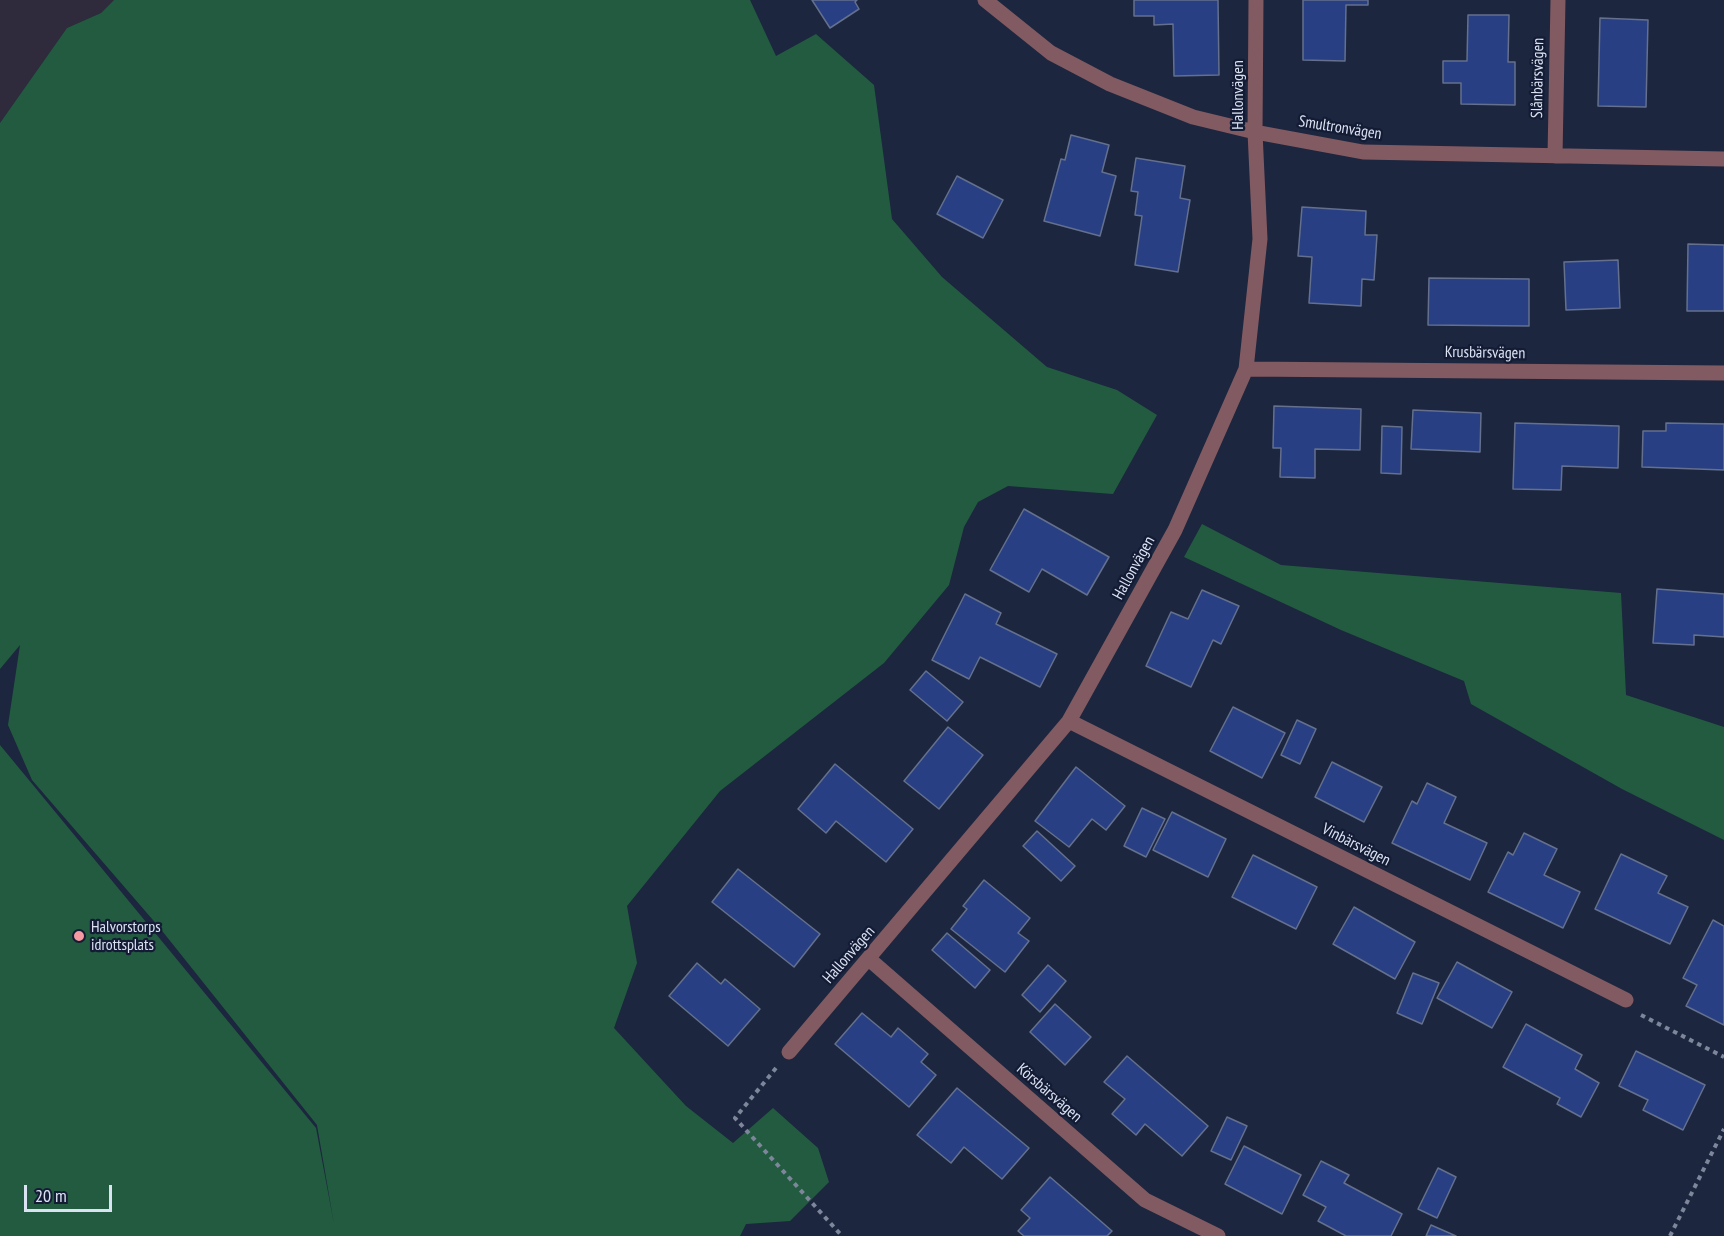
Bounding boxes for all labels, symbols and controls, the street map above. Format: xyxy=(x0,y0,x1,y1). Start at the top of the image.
street label: Slånbärsvägen xyxy=(1528,38,1548,118)
street label: Hallonvägen xyxy=(1228,60,1248,130)
street label: Smultronvägen xyxy=(1297,112,1383,144)
street label: Krusbärsvägen xyxy=(1445,343,1525,363)
street label: Hallonvägen xyxy=(1109,533,1159,603)
street label: Vinbärsvägen xyxy=(1319,820,1393,870)
place label: Halvorstorps idrottsplats xyxy=(91,917,161,955)
street label: Hallonvägen xyxy=(819,922,879,988)
marker: Halvorstorps idrottsplats xyxy=(72,929,86,943)
street label: Körsbärsvägen xyxy=(1012,1059,1086,1127)
scale bar xyxy=(27,1173,116,1211)
text: 20 m xyxy=(35,1184,67,1207)

